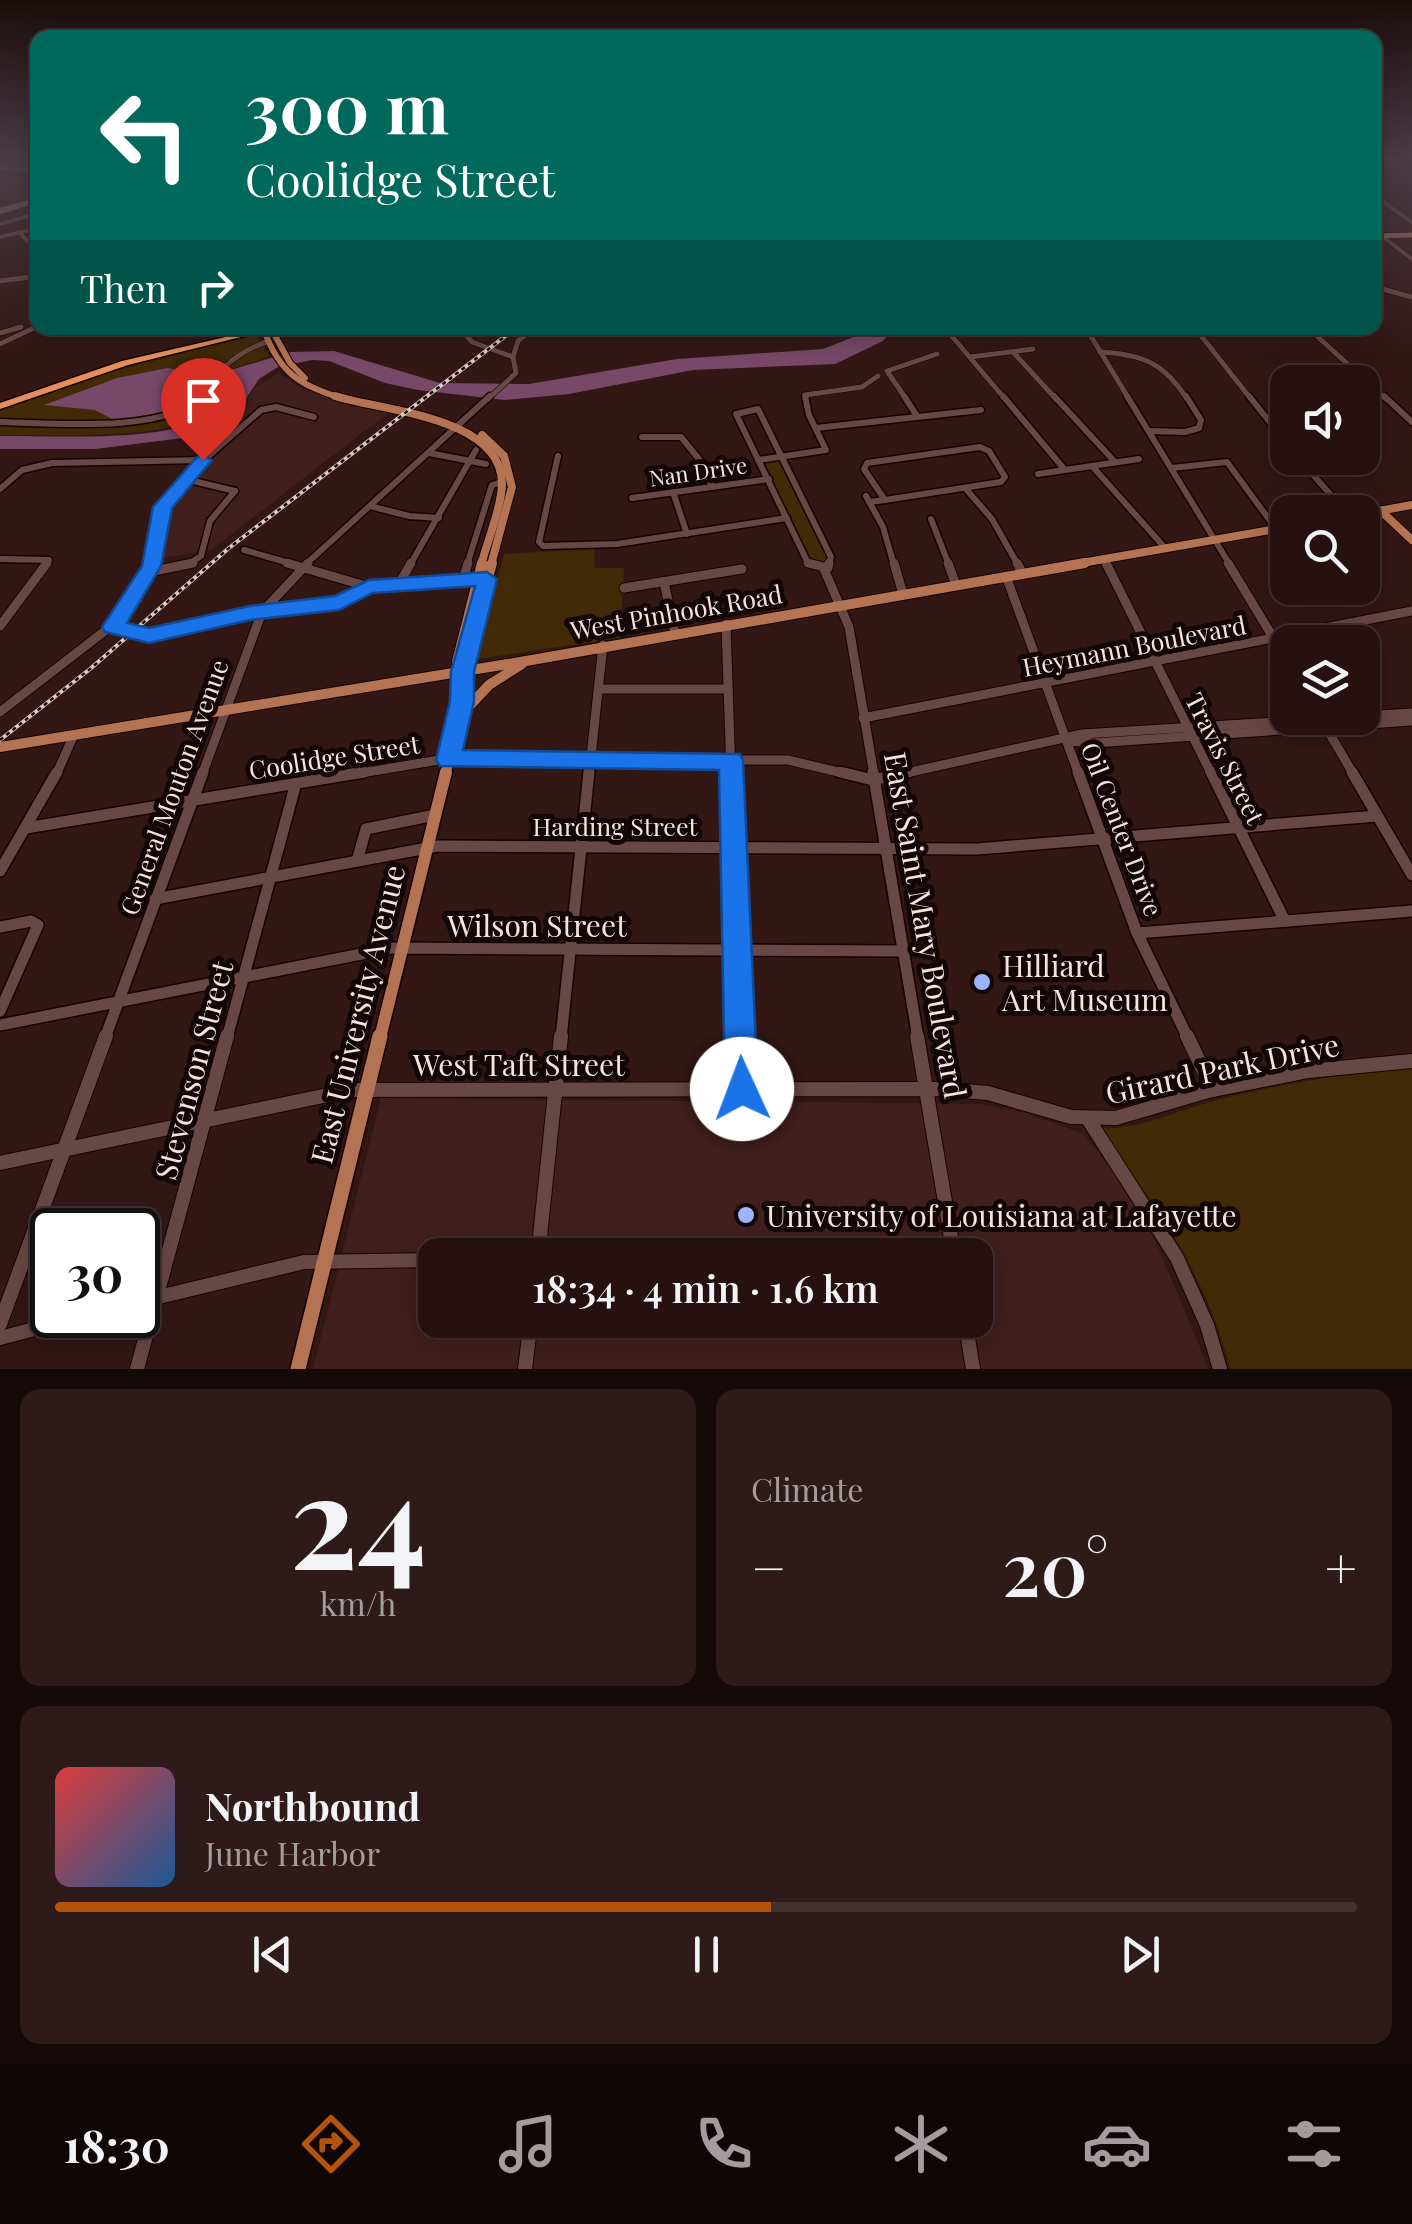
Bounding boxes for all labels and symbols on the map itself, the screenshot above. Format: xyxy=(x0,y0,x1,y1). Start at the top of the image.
pin xyxy=(161,358,246,461)
street label: Nan Drive xyxy=(647,449,749,493)
street label: West Pinhook Road xyxy=(566,576,785,646)
street label: Heymann Boulevard xyxy=(1019,607,1249,683)
street label: General Mouton Avenue xyxy=(111,655,235,919)
street label: Travis Street xyxy=(1179,687,1274,830)
street label: Coolidge Street xyxy=(246,726,423,786)
street label: Oil Center Drive xyxy=(1075,737,1171,921)
street label: East Saint Mary Boulevard xyxy=(876,749,976,1101)
street label: Harding Street xyxy=(533,809,699,842)
street label: East University Avenue xyxy=(301,860,413,1168)
street label: Wilson Street xyxy=(446,905,627,945)
place label: Hilliard Art Museum xyxy=(1001,945,1168,1019)
street label: Stevenson Street xyxy=(145,956,242,1184)
marker: Hilliard Art Museum xyxy=(971,971,993,993)
street label: Girard Park Drive xyxy=(1102,1024,1342,1112)
position arrow xyxy=(690,1037,794,1141)
street label: West Taft Street xyxy=(412,1044,625,1084)
place label: University of Louisiana at Lafayette xyxy=(766,1195,1237,1235)
marker: University of Louisiana at Lafayette xyxy=(735,1204,757,1226)
speed limit sign: 30 xyxy=(30,1208,160,1338)

